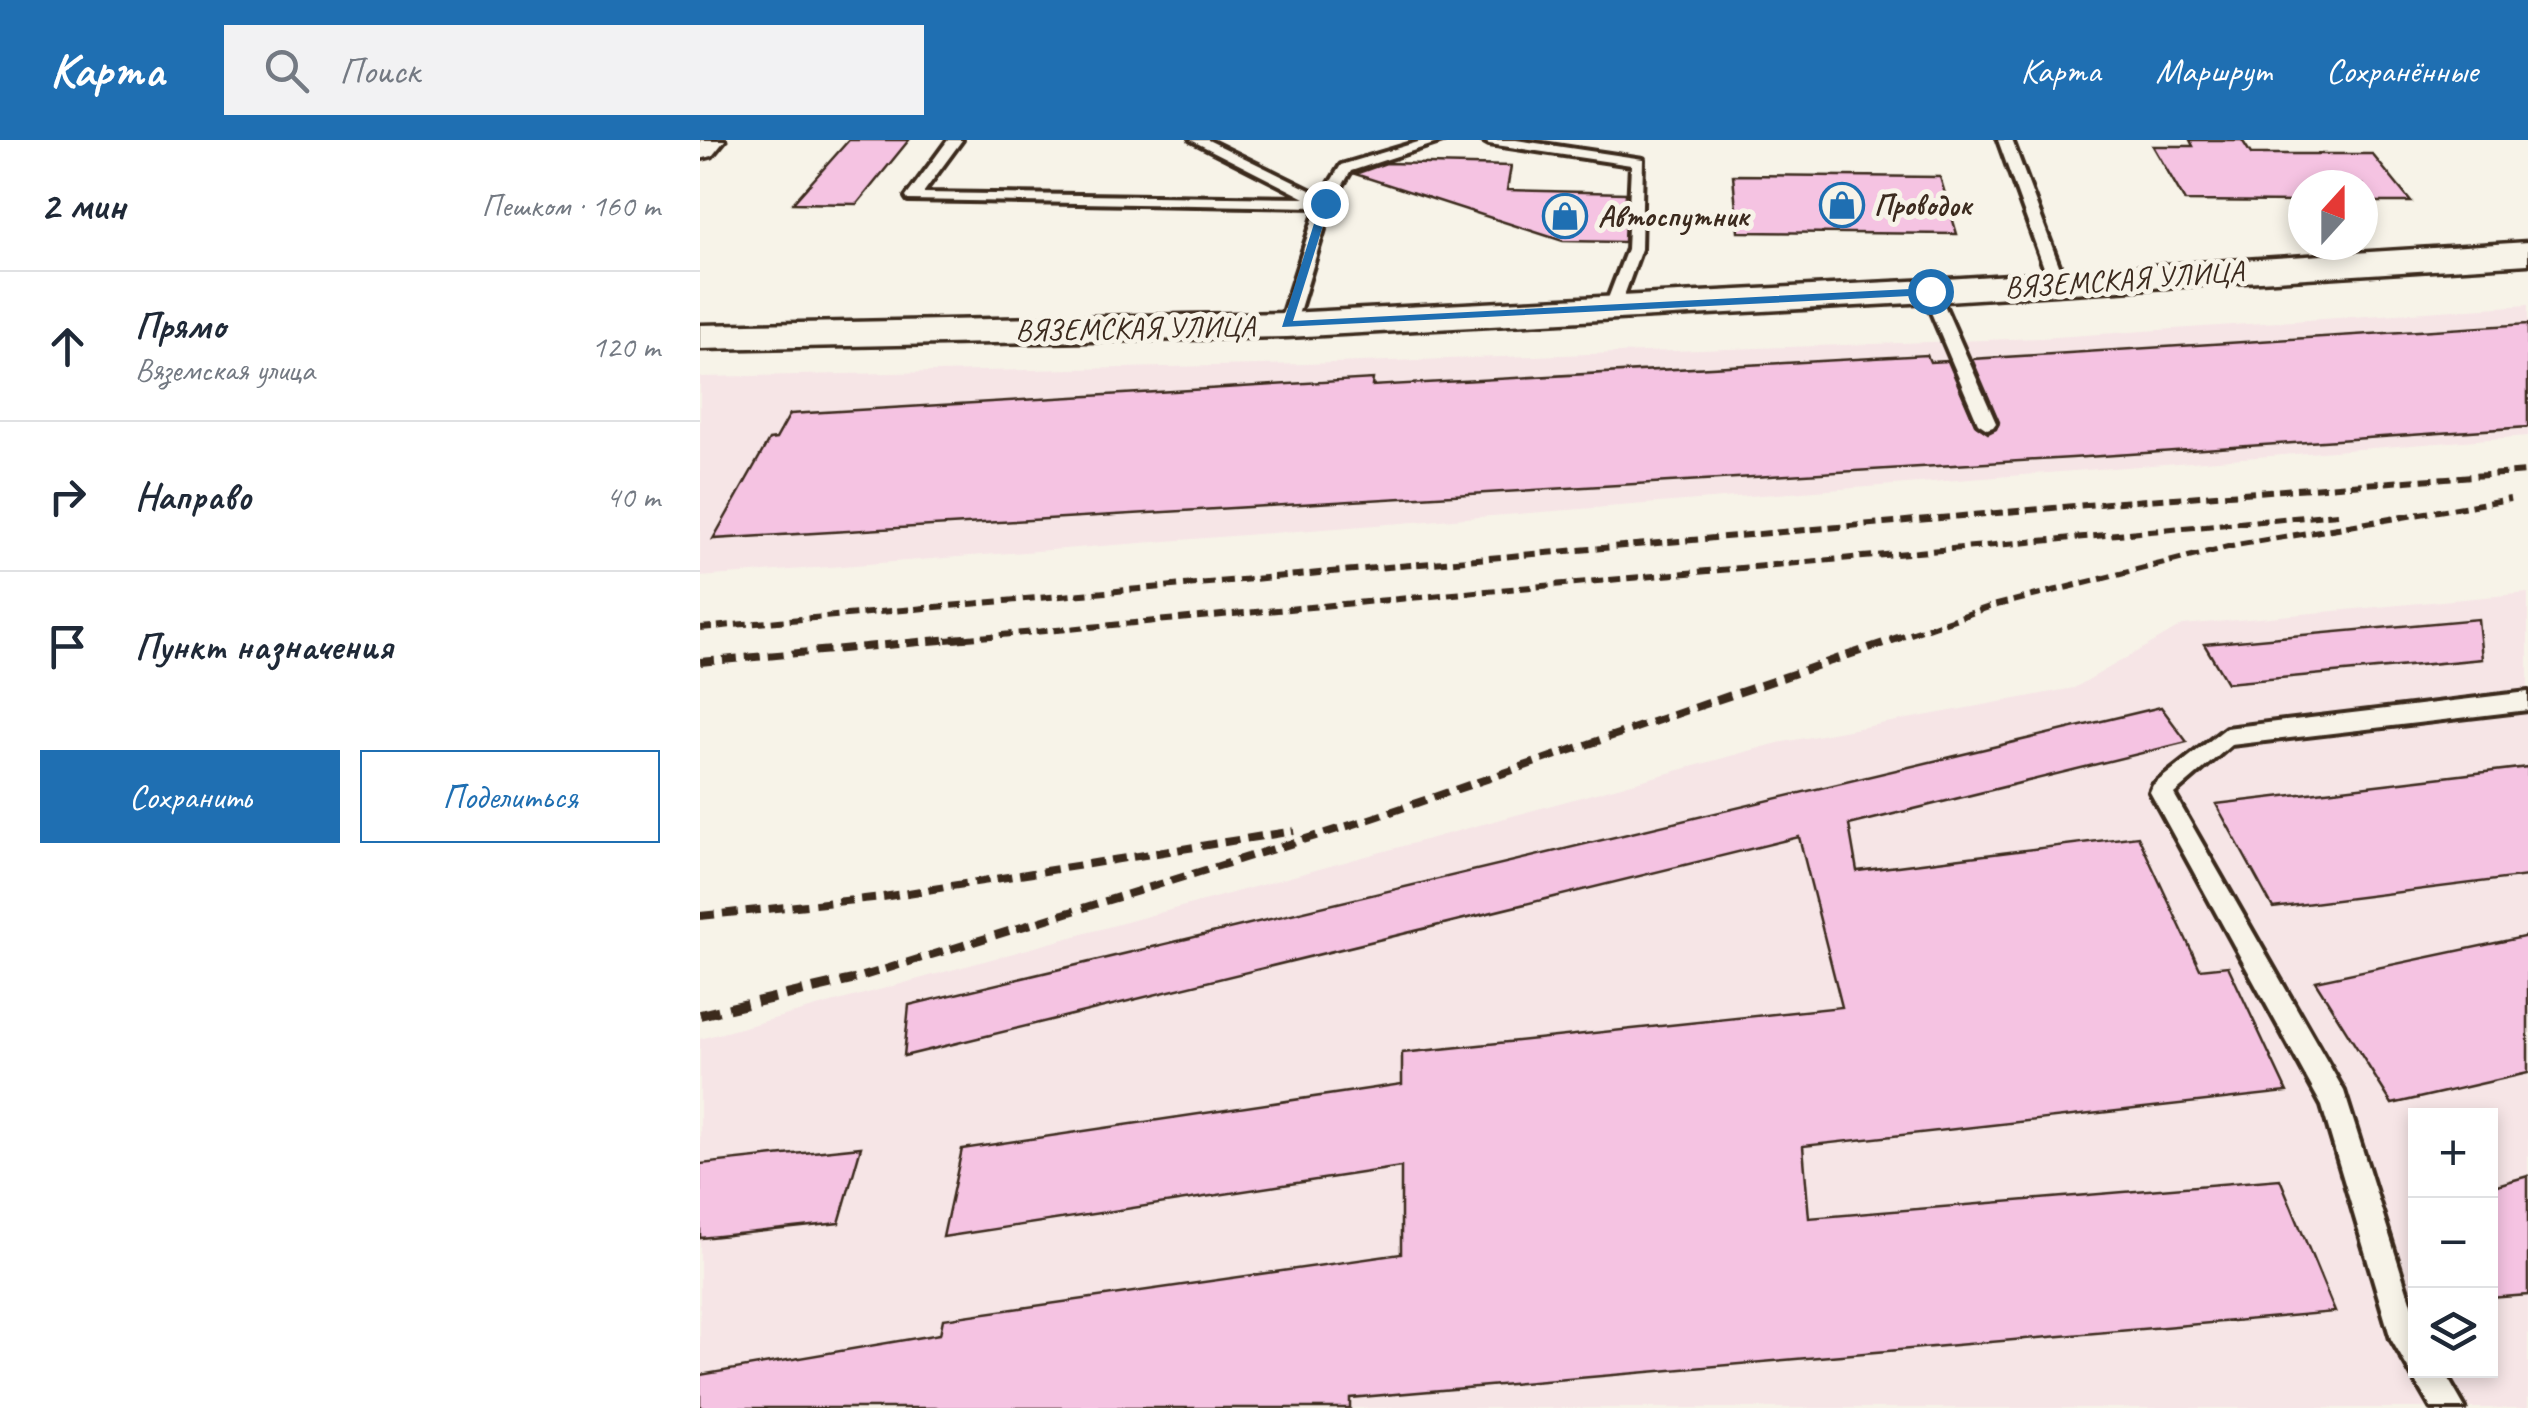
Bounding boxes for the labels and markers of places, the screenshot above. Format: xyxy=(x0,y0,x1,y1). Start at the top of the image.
shop icon: Проводок xyxy=(1819,182,1865,228)
place label: Проводок xyxy=(1874,186,1974,224)
shop icon: Автоспутник xyxy=(1542,193,1588,239)
place label: Автоспутник xyxy=(1598,197,1751,236)

